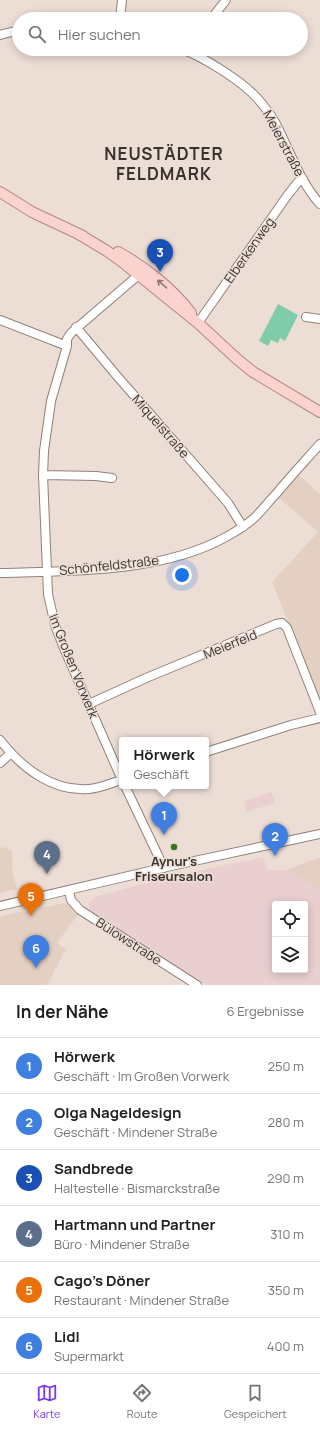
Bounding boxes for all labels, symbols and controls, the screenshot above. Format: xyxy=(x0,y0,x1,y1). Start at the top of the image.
search box xyxy=(12,12,308,56)
icon: search xyxy=(26,23,48,45)
text: Hier suchen xyxy=(58,24,140,45)
street label: Meierstraße xyxy=(259,107,309,180)
district label: NEUSTÄDTER FELDMARK xyxy=(104,142,224,185)
street label: Elberkenweg xyxy=(220,213,278,287)
pin: 3 xyxy=(147,239,173,272)
one-way arrow xyxy=(157,279,168,288)
street label: Miquelstraße xyxy=(128,390,194,462)
street label: Schönfeldstraße xyxy=(58,551,160,579)
your location xyxy=(172,565,192,585)
street label: Im Großen Vorwerk xyxy=(45,611,103,722)
street label: Meierfeld xyxy=(200,625,260,663)
popup xyxy=(119,737,209,789)
text: Hörwerk xyxy=(134,744,194,765)
text: Geschäft xyxy=(134,765,189,783)
pin: 1 xyxy=(151,802,177,835)
pin: 2 xyxy=(262,823,288,856)
pin: 4 xyxy=(34,841,60,874)
marker: Aynur's Friseursalon xyxy=(169,842,179,852)
place label: Aynur's Friseursalon xyxy=(135,852,213,885)
pin: 5 xyxy=(18,883,44,916)
map controls xyxy=(272,901,308,973)
button: locate xyxy=(272,901,308,937)
street label: Bülowstraße xyxy=(93,913,166,969)
pin: 6 xyxy=(23,935,49,968)
button: layers xyxy=(272,937,308,973)
text: In der Nähe xyxy=(16,1000,109,1023)
text: 6 Ergebnisse xyxy=(227,1002,304,1020)
text: Hörwerk xyxy=(54,1046,115,1067)
text: 1 xyxy=(26,1057,32,1075)
text: 250 m xyxy=(268,1057,304,1075)
text: Geschäft · Im Großen Vorwerk xyxy=(54,1067,229,1085)
text: Olga Nageldesign xyxy=(54,1102,181,1123)
text: 2 xyxy=(25,1113,33,1131)
text: 280 m xyxy=(267,1113,304,1131)
text: Geschäft · Mindener Straße xyxy=(54,1123,217,1141)
text: Sandbrede xyxy=(54,1158,133,1179)
text: 3 xyxy=(25,1169,33,1187)
text: 290 m xyxy=(267,1169,304,1187)
text: Haltestelle · Bismarckstraße xyxy=(54,1179,220,1197)
text: Hartmann und Partner xyxy=(54,1214,216,1235)
text: 4 xyxy=(25,1225,33,1243)
text: 310 m xyxy=(270,1225,304,1243)
text: Büro · Mindener Straße xyxy=(54,1235,190,1253)
text: Cago's Döner xyxy=(54,1270,150,1291)
text: 5 xyxy=(25,1281,33,1299)
text: 350 m xyxy=(268,1281,304,1299)
text: Restaurant · Mindener Straße xyxy=(54,1291,229,1309)
text: Lidl xyxy=(54,1326,80,1347)
text: 6 xyxy=(25,1337,33,1355)
text: 400 m xyxy=(267,1337,304,1355)
text: Supermarkt xyxy=(54,1347,124,1365)
tab: Karte xyxy=(33,1382,60,1421)
tab: Route xyxy=(127,1382,157,1421)
tab: Gespeichert xyxy=(224,1382,287,1421)

